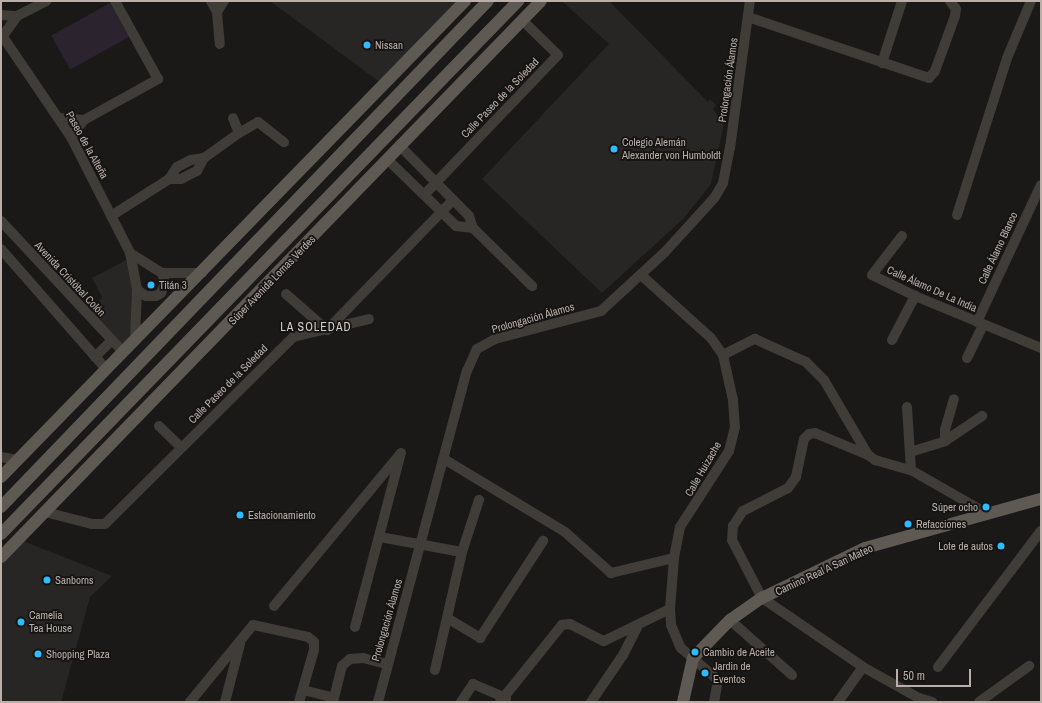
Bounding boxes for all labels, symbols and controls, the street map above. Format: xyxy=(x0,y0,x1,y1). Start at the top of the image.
street label: Prolongación Álamos xyxy=(715,37,741,123)
place label: Nissan xyxy=(375,38,403,52)
marker: Nissan xyxy=(362,40,372,50)
street label: Calle Paseo de la Soledad xyxy=(458,55,542,141)
street label: Paseo de la Alteña xyxy=(63,109,111,181)
place label: Colegio Alemán Alexander von Humboldt xyxy=(622,136,721,162)
marker: Colegio Alemán Alexander von Humboldt xyxy=(609,144,619,154)
street label: Calle Álamo Blanco xyxy=(975,210,1021,286)
street label: Súper Avenida Lomas Verdes xyxy=(226,232,318,328)
street label: Avenida Cristóbal Colón xyxy=(32,239,108,319)
street label: Calle Álamo De La India xyxy=(885,263,979,315)
place label: Titán 3 xyxy=(159,278,187,292)
marker: Titán 3 xyxy=(146,280,156,290)
street label: Prolongación Álamos xyxy=(490,300,576,336)
district label: LA SOLEDAD xyxy=(280,321,352,335)
street label: Calle Paseo de la Soledad xyxy=(186,342,270,426)
street label: Calle Huizache xyxy=(682,439,724,499)
place label: Súper ocho xyxy=(932,500,978,514)
marker: Súper ocho xyxy=(981,502,991,512)
place label: Estacionamiento xyxy=(248,508,316,522)
marker: Estacionamiento xyxy=(235,510,245,520)
place label: Refacciones xyxy=(916,517,966,531)
marker: Refacciones xyxy=(903,519,913,529)
place label: Lote de autos xyxy=(938,539,993,553)
street label: Camino Real A San Mateo xyxy=(773,541,875,599)
marker: Lote de autos xyxy=(996,541,1006,551)
place label: Sanborns xyxy=(55,573,94,587)
marker: Sanborns xyxy=(42,575,52,585)
street label: Prolongación Álamos xyxy=(369,577,405,663)
place label: Camelia Tea House xyxy=(29,609,72,635)
marker: Camelia Tea House xyxy=(16,617,26,627)
place label: Cambio de Aceite xyxy=(703,645,775,659)
place label: Shopping Plaza xyxy=(46,647,110,661)
marker: Cambio de Aceite xyxy=(690,647,700,657)
marker: Shopping Plaza xyxy=(33,649,43,659)
place label: Jardin de Eventos xyxy=(713,660,751,686)
scale bar xyxy=(898,661,973,687)
marker: Jardin de Eventos xyxy=(700,668,710,678)
text: 50 m xyxy=(903,668,925,684)

